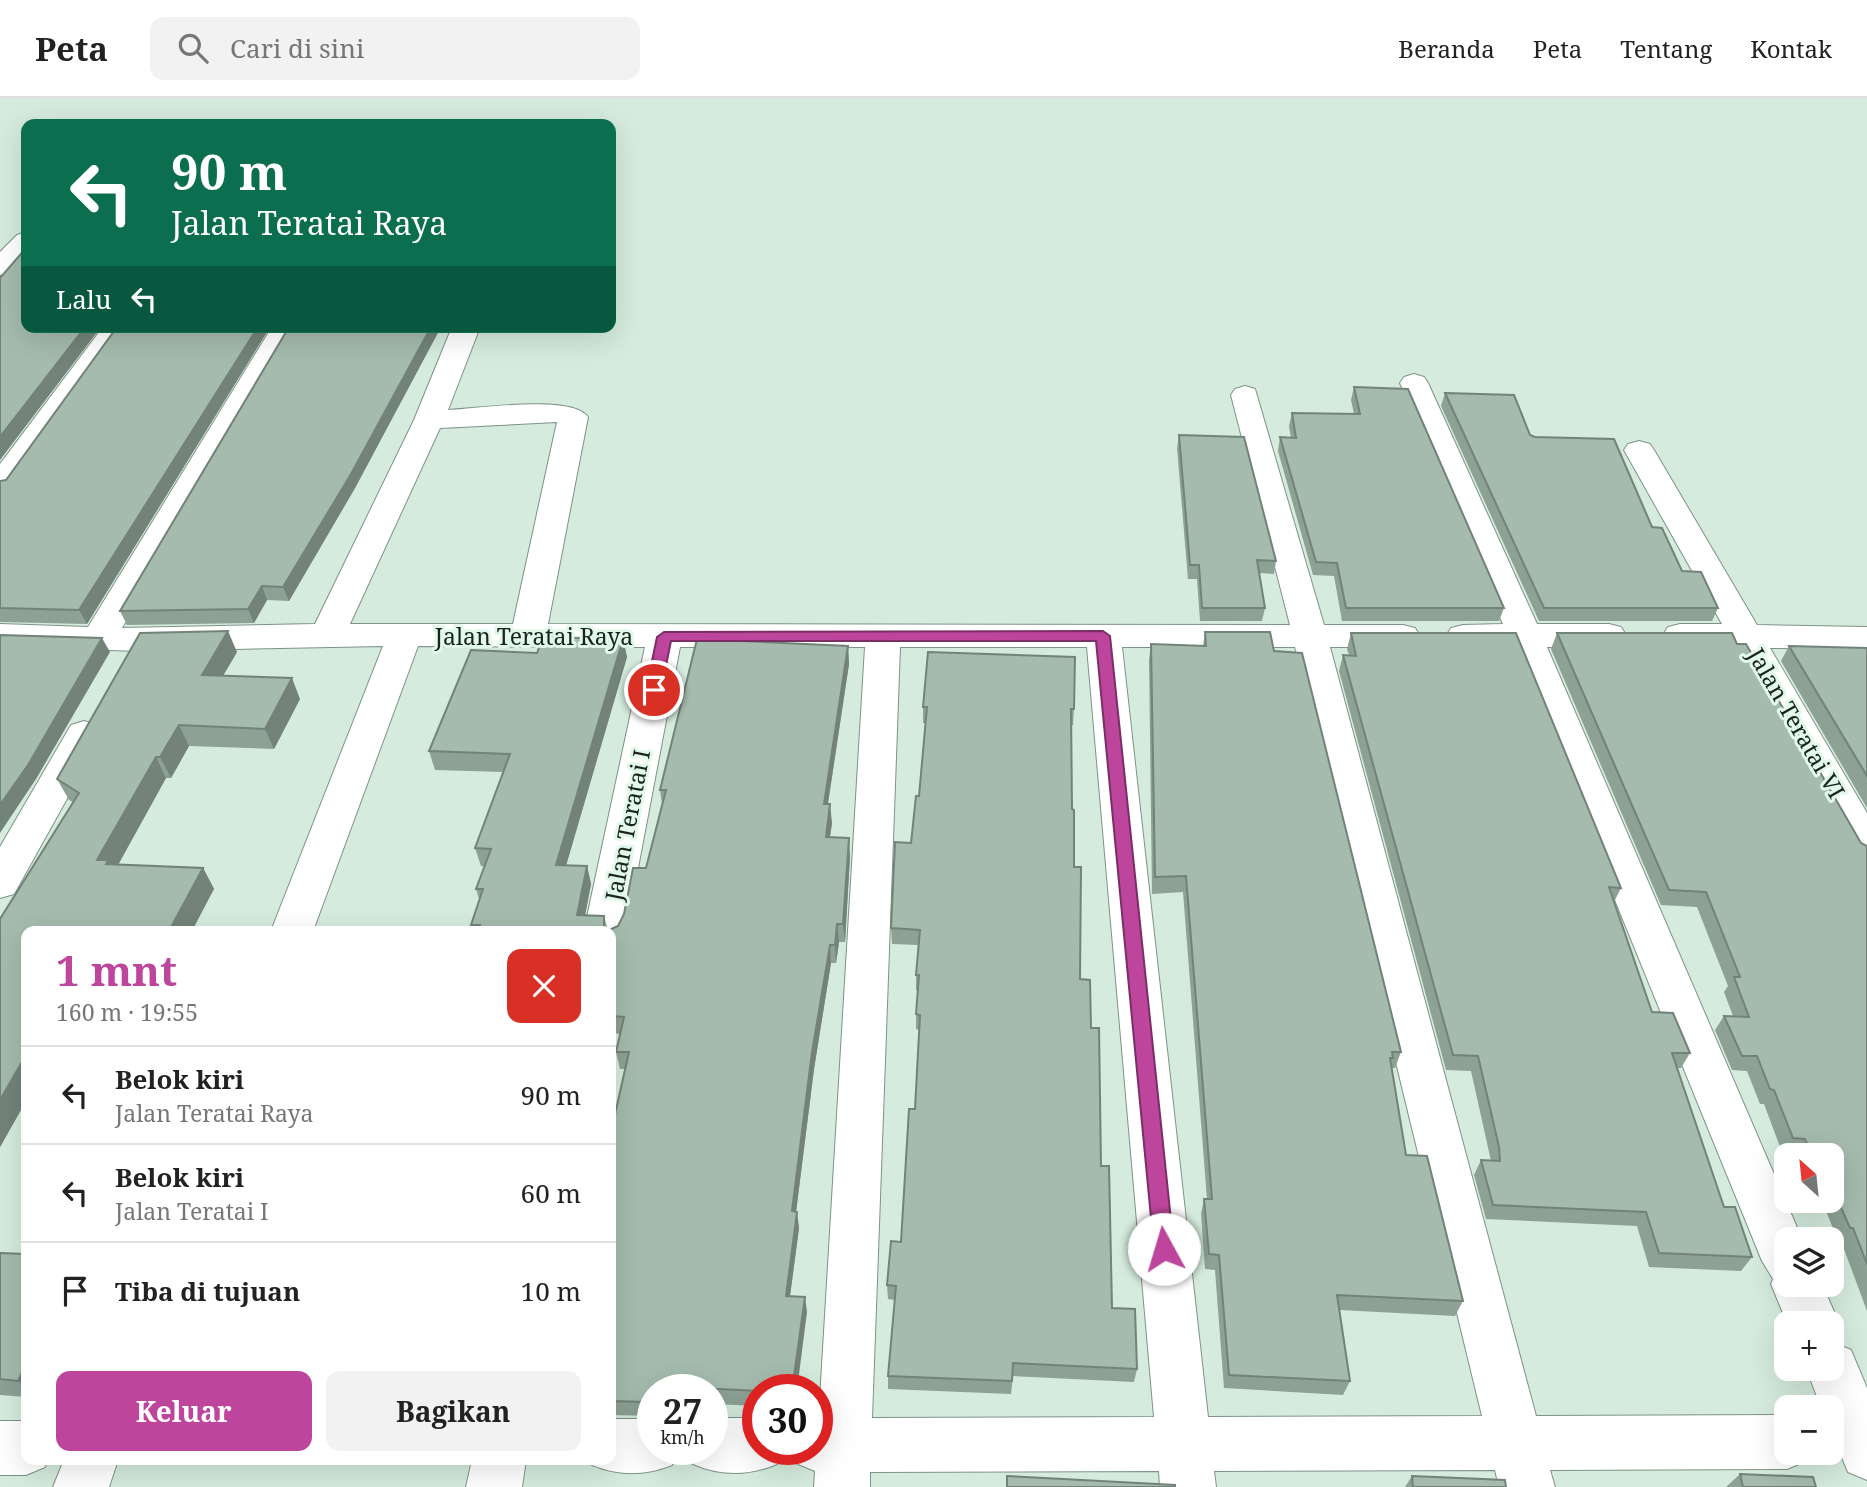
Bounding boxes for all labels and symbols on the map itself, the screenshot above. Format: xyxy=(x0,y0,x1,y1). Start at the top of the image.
street label: Jalan Teratai Raya xyxy=(434,620,633,652)
street label: Jalan Teratai VI xyxy=(1740,641,1853,804)
pin xyxy=(624,660,684,720)
street label: Jalan Teratai I xyxy=(596,747,657,904)
north arrow xyxy=(1774,1143,1844,1213)
position arrow xyxy=(1127,1212,1201,1286)
speed limit sign: 30 xyxy=(742,1374,833,1465)

